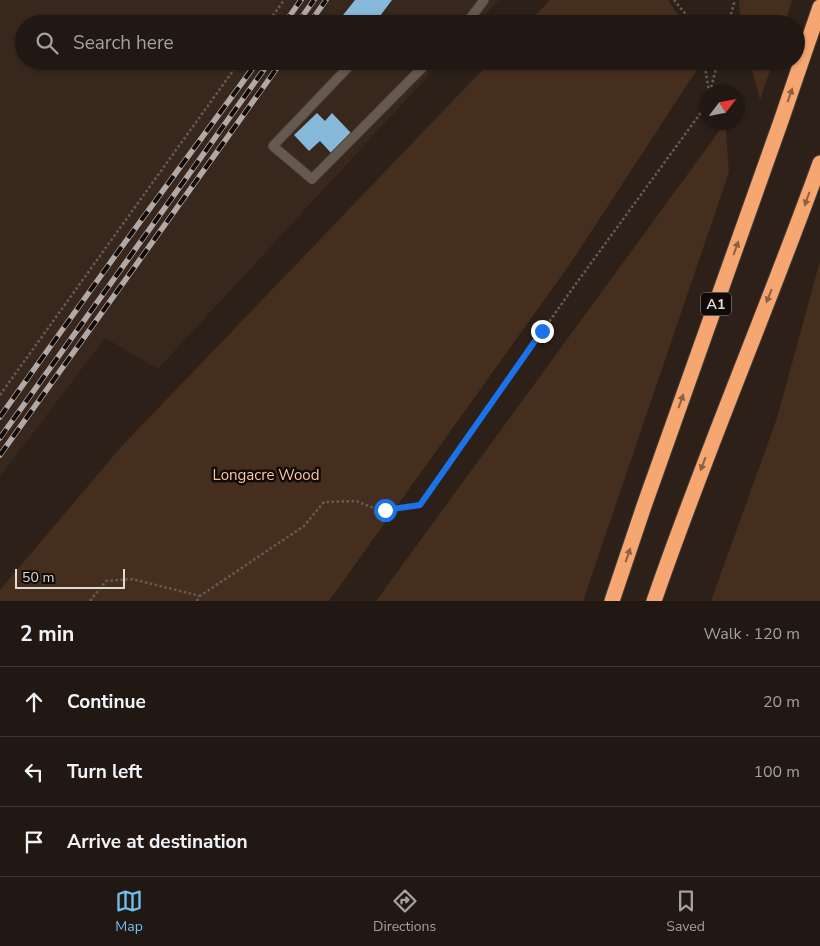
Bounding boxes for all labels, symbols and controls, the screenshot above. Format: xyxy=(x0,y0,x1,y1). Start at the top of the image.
search box xyxy=(15,15,805,70)
icon: search xyxy=(33,29,61,57)
text: Search here xyxy=(73,30,174,56)
north arrow xyxy=(700,85,745,130)
one-way arrow xyxy=(786,87,794,102)
one-way arrow xyxy=(803,192,811,207)
one-way arrow xyxy=(733,241,740,256)
one-way arrow xyxy=(765,289,773,304)
road number: A1 xyxy=(701,292,731,316)
route end xyxy=(531,320,554,343)
one-way arrow xyxy=(678,394,685,409)
one-way arrow xyxy=(699,457,707,472)
park label: Longacre Wood xyxy=(213,465,319,485)
route start xyxy=(374,499,397,522)
one-way arrow xyxy=(624,547,632,562)
scale bar xyxy=(15,566,125,589)
text: 50 m xyxy=(22,568,54,587)
text: 2 min xyxy=(20,620,74,648)
text: Walk · 120 m xyxy=(704,623,800,645)
icon: ahead xyxy=(20,688,48,716)
text: Continue xyxy=(67,689,146,715)
text: 20 m xyxy=(763,691,800,713)
icon: left xyxy=(20,758,48,786)
text: Turn left xyxy=(67,759,142,785)
text: 100 m xyxy=(753,761,800,783)
icon: arrive xyxy=(20,828,48,856)
text: Arrive at destination xyxy=(67,829,248,855)
tab: Map xyxy=(115,887,143,936)
tab: Directions xyxy=(373,887,436,936)
tab: Saved xyxy=(666,887,705,936)

